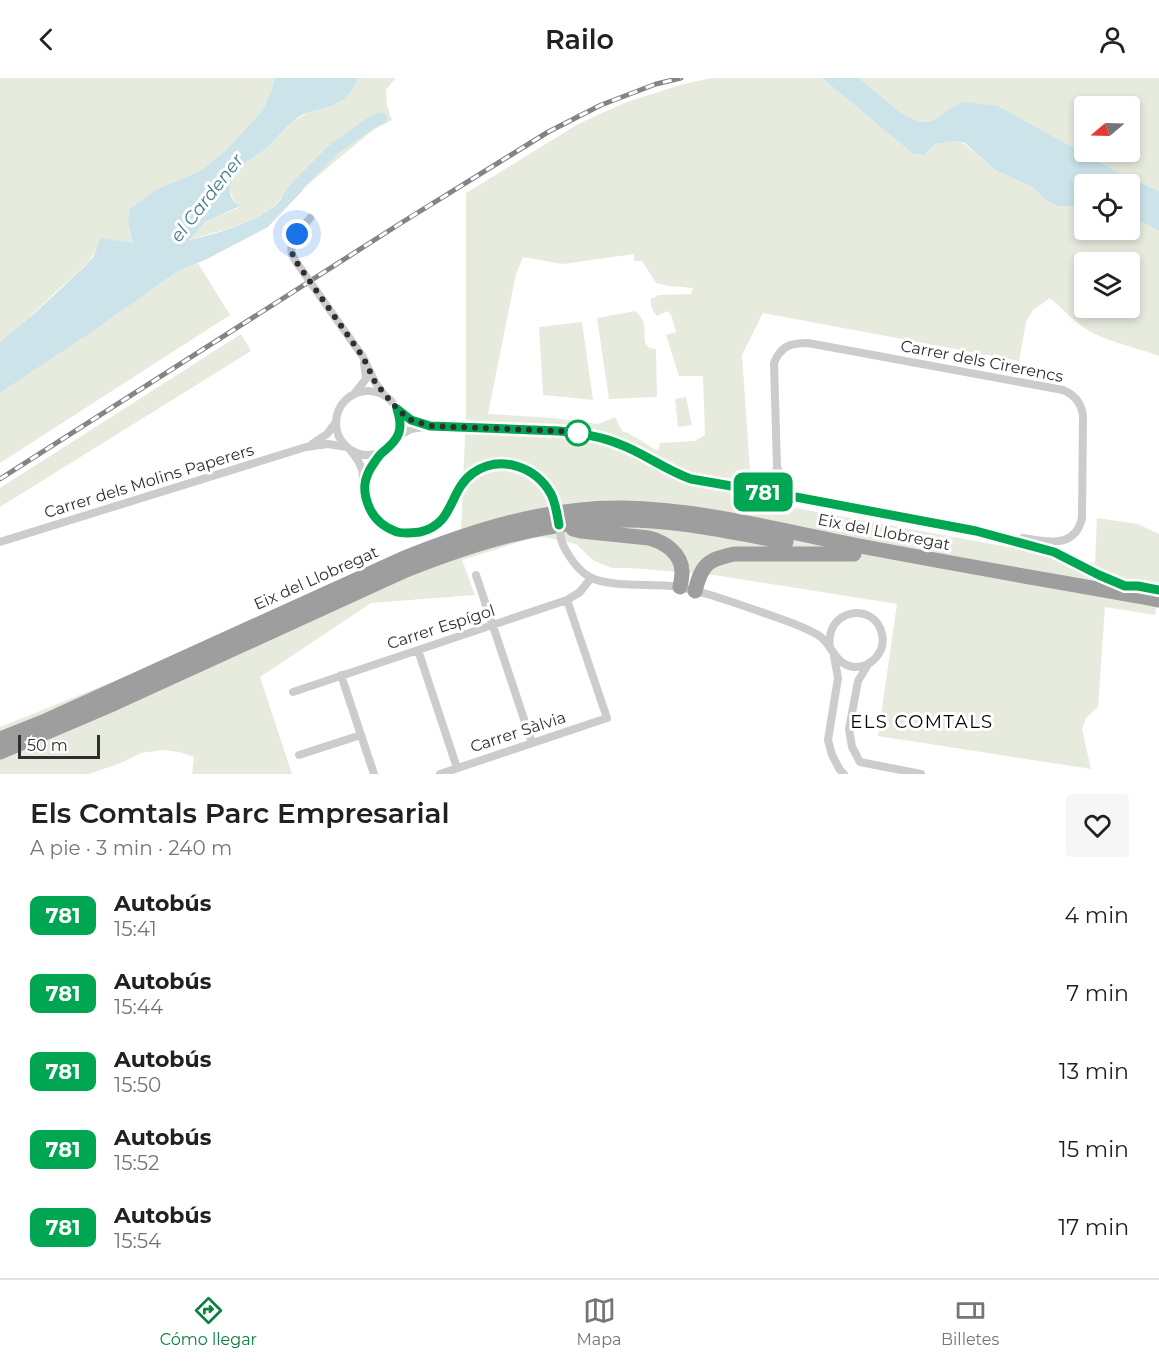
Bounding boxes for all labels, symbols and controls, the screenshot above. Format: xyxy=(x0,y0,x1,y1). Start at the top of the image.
icon: back xyxy=(30,23,63,56)
text: Railo xyxy=(545,23,614,56)
icon: person xyxy=(1096,23,1129,56)
north arrow xyxy=(1074,96,1140,162)
map controls xyxy=(1074,96,1140,318)
water label: el Cardener xyxy=(166,149,249,246)
button: locate xyxy=(1074,174,1140,240)
your location xyxy=(282,219,312,249)
button: layers xyxy=(1074,252,1140,318)
street label: Carrer dels Cirerencs xyxy=(899,336,1065,386)
unlabelled marker xyxy=(565,420,591,446)
street label: Carrer dels Molins Paperers xyxy=(42,440,256,522)
line badge: 781 xyxy=(728,472,798,512)
text: 781 xyxy=(746,480,780,505)
street label: Eix del Llobregat xyxy=(816,510,952,554)
street label: Eix del Llobregat xyxy=(251,542,382,614)
street label: Carrer Espígol xyxy=(385,601,497,653)
street label: Carrer Sàlvia xyxy=(468,708,568,756)
district label: ELS COMTALS xyxy=(850,711,994,733)
scale bar xyxy=(18,732,100,760)
text: 50 m xyxy=(27,736,68,755)
button: heart xyxy=(1066,794,1129,857)
text: Els Comtals Parc Empresarial xyxy=(30,796,450,830)
text: A pie · 3 min · 240 m xyxy=(30,836,232,860)
text: Autobús xyxy=(114,890,211,917)
text: 4 min xyxy=(1065,902,1129,929)
text: 781 xyxy=(46,903,80,928)
text: 15:41 xyxy=(114,917,157,941)
text: Autobús xyxy=(114,968,211,995)
text: 7 min xyxy=(1066,980,1129,1007)
text: 781 xyxy=(46,981,80,1006)
text: 15:44 xyxy=(114,995,163,1019)
text: Autobús xyxy=(114,1046,211,1073)
text: 13 min xyxy=(1059,1058,1129,1085)
text: 781 xyxy=(46,1059,80,1084)
text: 15:50 xyxy=(114,1073,161,1097)
text: Autobús xyxy=(114,1124,211,1151)
text: 15 min xyxy=(1059,1136,1129,1163)
text: 781 xyxy=(46,1137,80,1162)
text: 15:52 xyxy=(114,1151,159,1175)
text: Autobús xyxy=(114,1202,211,1229)
text: 17 min xyxy=(1058,1214,1129,1241)
text: 781 xyxy=(46,1215,80,1240)
text: 15:54 xyxy=(114,1229,161,1253)
tab: Cómo llegar xyxy=(160,1294,257,1349)
tab: Mapa xyxy=(577,1294,621,1349)
tab: Billetes xyxy=(941,1294,999,1349)

